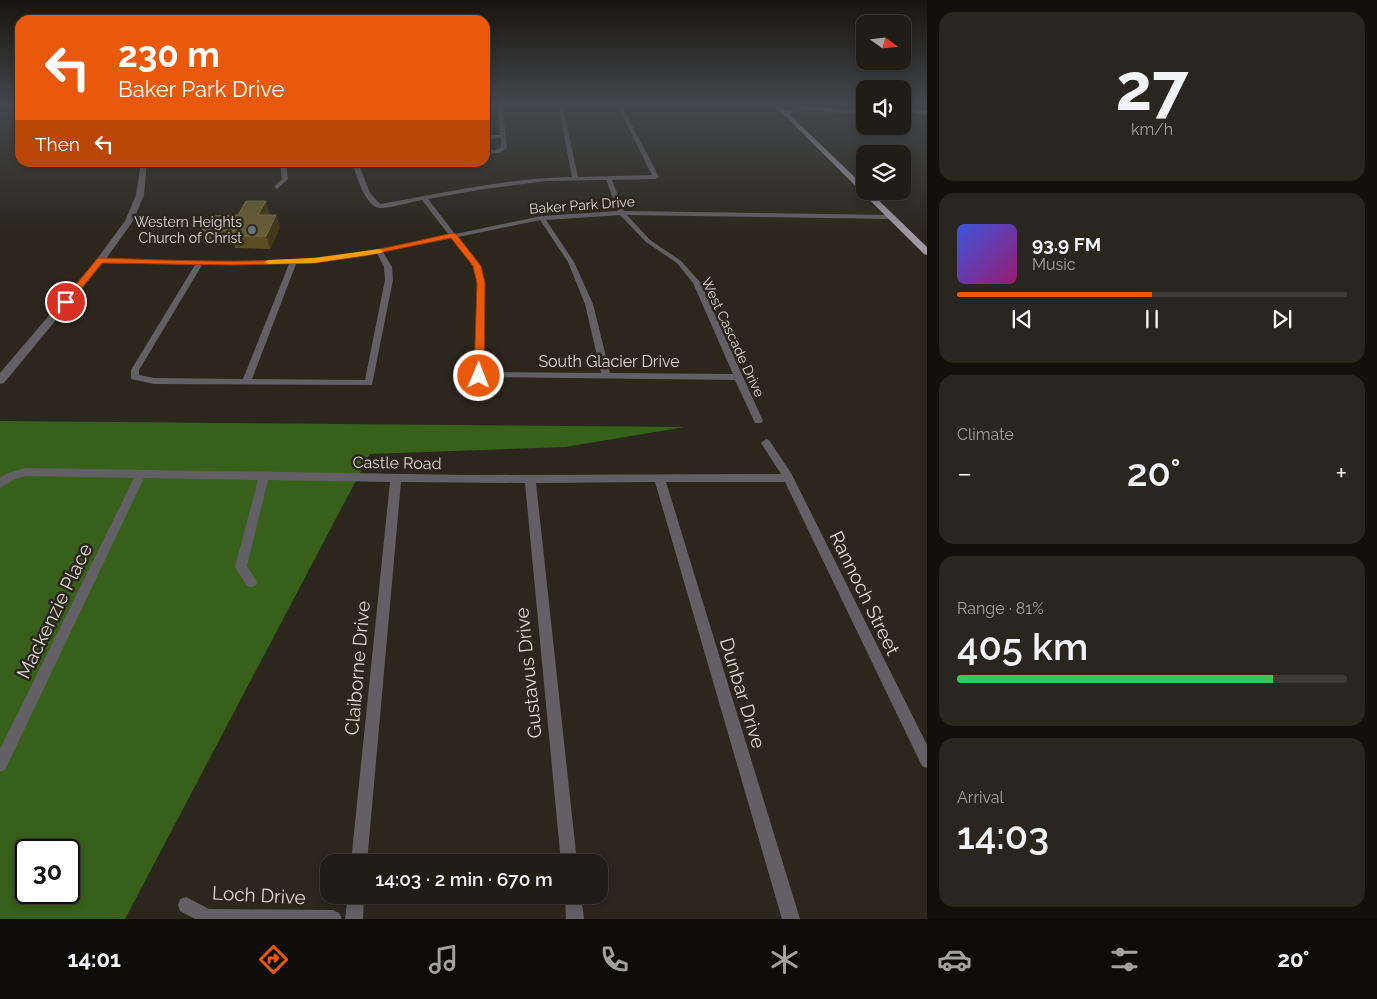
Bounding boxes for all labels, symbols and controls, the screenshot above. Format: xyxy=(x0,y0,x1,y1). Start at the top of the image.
north arrow xyxy=(856,15,911,70)
map controls xyxy=(856,15,911,200)
text: 230 m xyxy=(118,34,220,75)
icon: left xyxy=(35,35,100,100)
text: 27 xyxy=(1115,49,1189,125)
text: Baker Park Drive xyxy=(118,76,284,102)
button: sound xyxy=(856,80,911,135)
text: km/h xyxy=(1131,120,1173,139)
icon: left xyxy=(90,130,118,158)
text: Then xyxy=(35,133,80,155)
button: layers xyxy=(856,145,911,200)
street label: Baker Park Drive xyxy=(529,193,635,217)
place label: Western Heights Church of Christ xyxy=(134,214,242,246)
marker: Western Heights Church of Christ xyxy=(246,224,258,236)
text: 93.9 FM xyxy=(1032,233,1101,255)
text: Music xyxy=(1032,255,1076,274)
street label: West Cascade Drive xyxy=(698,275,768,399)
pin xyxy=(45,281,87,323)
icon: arrive xyxy=(52,288,80,316)
icon: previous xyxy=(1008,305,1036,333)
icon: pause xyxy=(1138,305,1166,333)
icon: next xyxy=(1268,305,1296,333)
position arrow xyxy=(452,349,504,401)
street label: South Glacier Drive xyxy=(538,352,680,371)
text: Climate xyxy=(957,425,1014,444)
text: 20° xyxy=(1127,450,1181,495)
street label: Castle Road xyxy=(352,453,442,473)
text: − xyxy=(957,457,972,490)
text: + xyxy=(1335,457,1347,490)
street label: Rannoch Street xyxy=(825,527,905,659)
street label: Mackenzie Place xyxy=(12,540,96,682)
text: Range · 81% xyxy=(957,599,1044,618)
street label: Claiborne Drive xyxy=(340,600,374,736)
street label: Gustavus Drive xyxy=(510,607,546,739)
text: 405 km xyxy=(957,624,1088,669)
street label: Dunbar Drive xyxy=(716,635,770,751)
text: Arrival xyxy=(957,788,1004,807)
text: 14:03 xyxy=(957,813,1049,858)
speed limit sign: 30 xyxy=(15,839,80,904)
text: 14:03 · 2 min · 670 m xyxy=(375,868,553,890)
street label: Loch Drive xyxy=(212,882,306,908)
icon: directions xyxy=(256,942,291,977)
icon: music xyxy=(426,942,461,977)
icon: phone xyxy=(597,942,632,977)
icon: climate xyxy=(767,942,802,977)
icon: car xyxy=(937,942,972,977)
icon: filters xyxy=(1107,942,1142,977)
text: 14:01 xyxy=(68,946,121,972)
text: 20° xyxy=(1278,946,1309,972)

